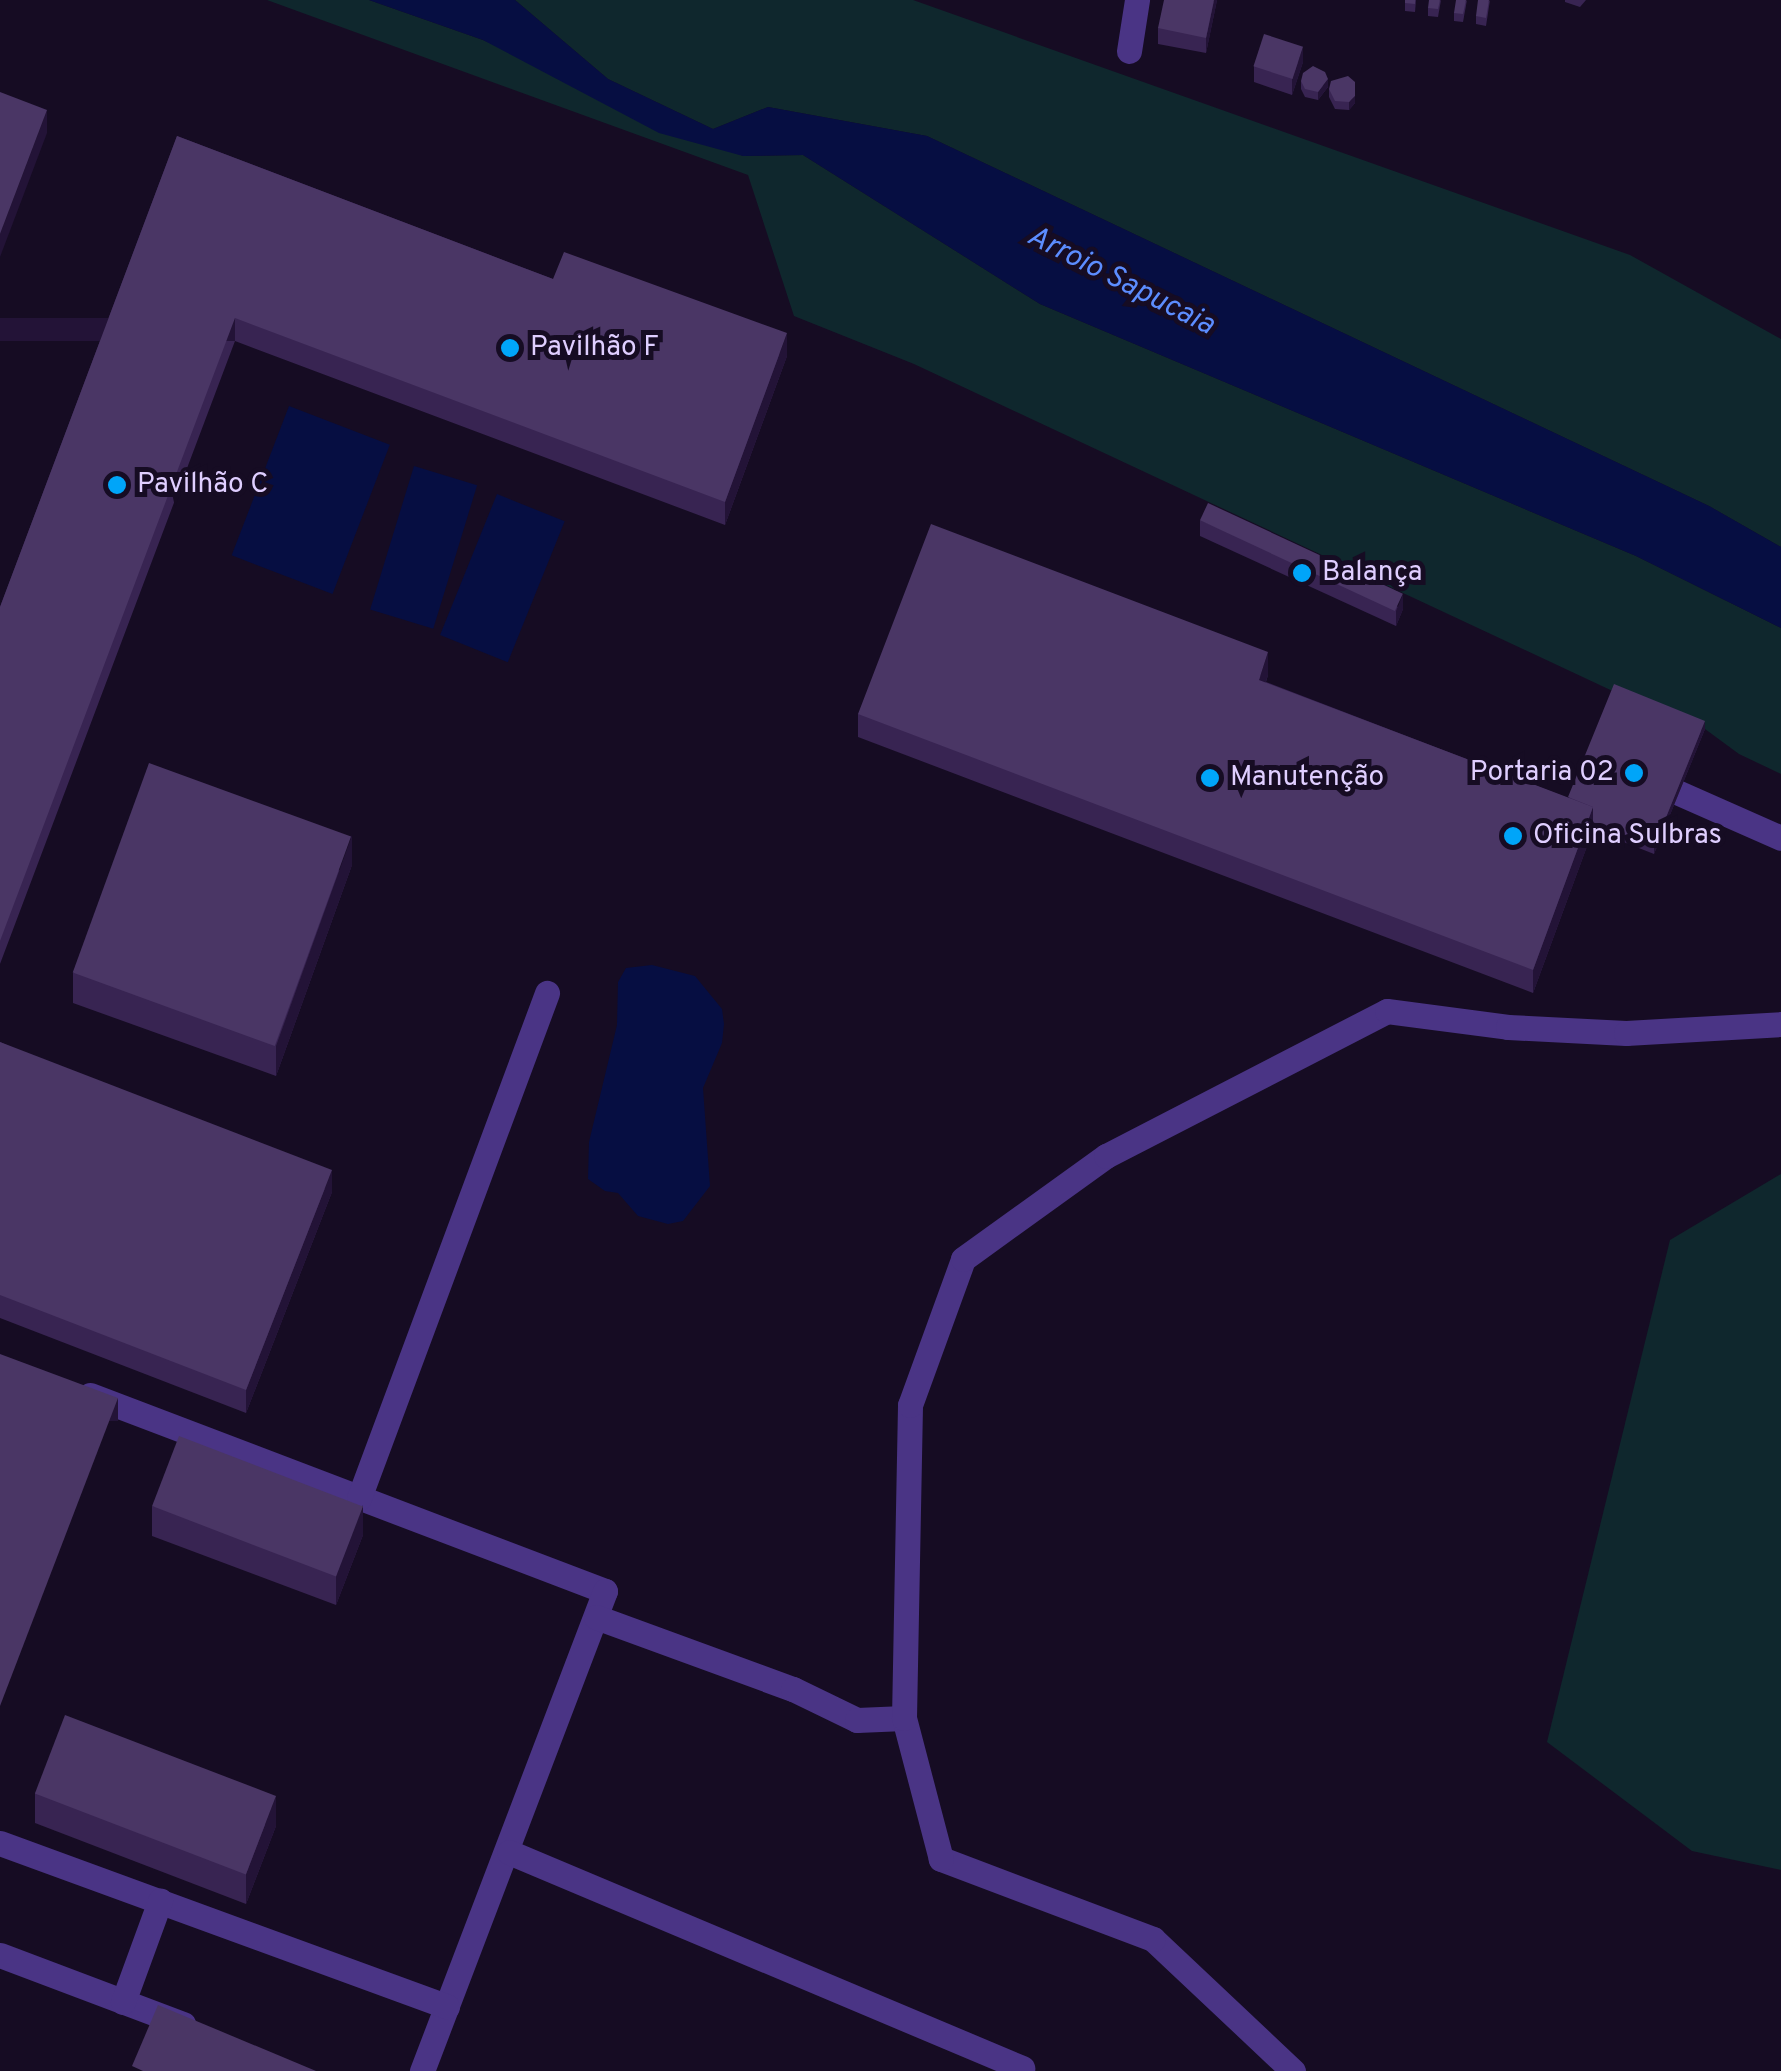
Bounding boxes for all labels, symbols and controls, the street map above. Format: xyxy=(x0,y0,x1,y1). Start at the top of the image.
water label: Arroio Sapucaia xyxy=(1020,219,1220,345)
place label: Pavilhão F xyxy=(530,331,659,365)
marker: Pavilhão F xyxy=(499,337,521,359)
place label: Pavilhão C xyxy=(137,468,268,502)
marker: Pavilhão C xyxy=(106,474,128,496)
place label: Balança xyxy=(1322,556,1422,590)
marker: Balança xyxy=(1291,562,1313,584)
place label: Portaria 02 xyxy=(1470,756,1614,790)
place label: Manutenção xyxy=(1230,761,1384,795)
marker: Portaria 02 xyxy=(1623,762,1645,784)
marker: Manutenção xyxy=(1199,767,1221,789)
place label: Oficina Sulbras xyxy=(1533,819,1722,853)
marker: Oficina Sulbras xyxy=(1502,825,1524,847)

